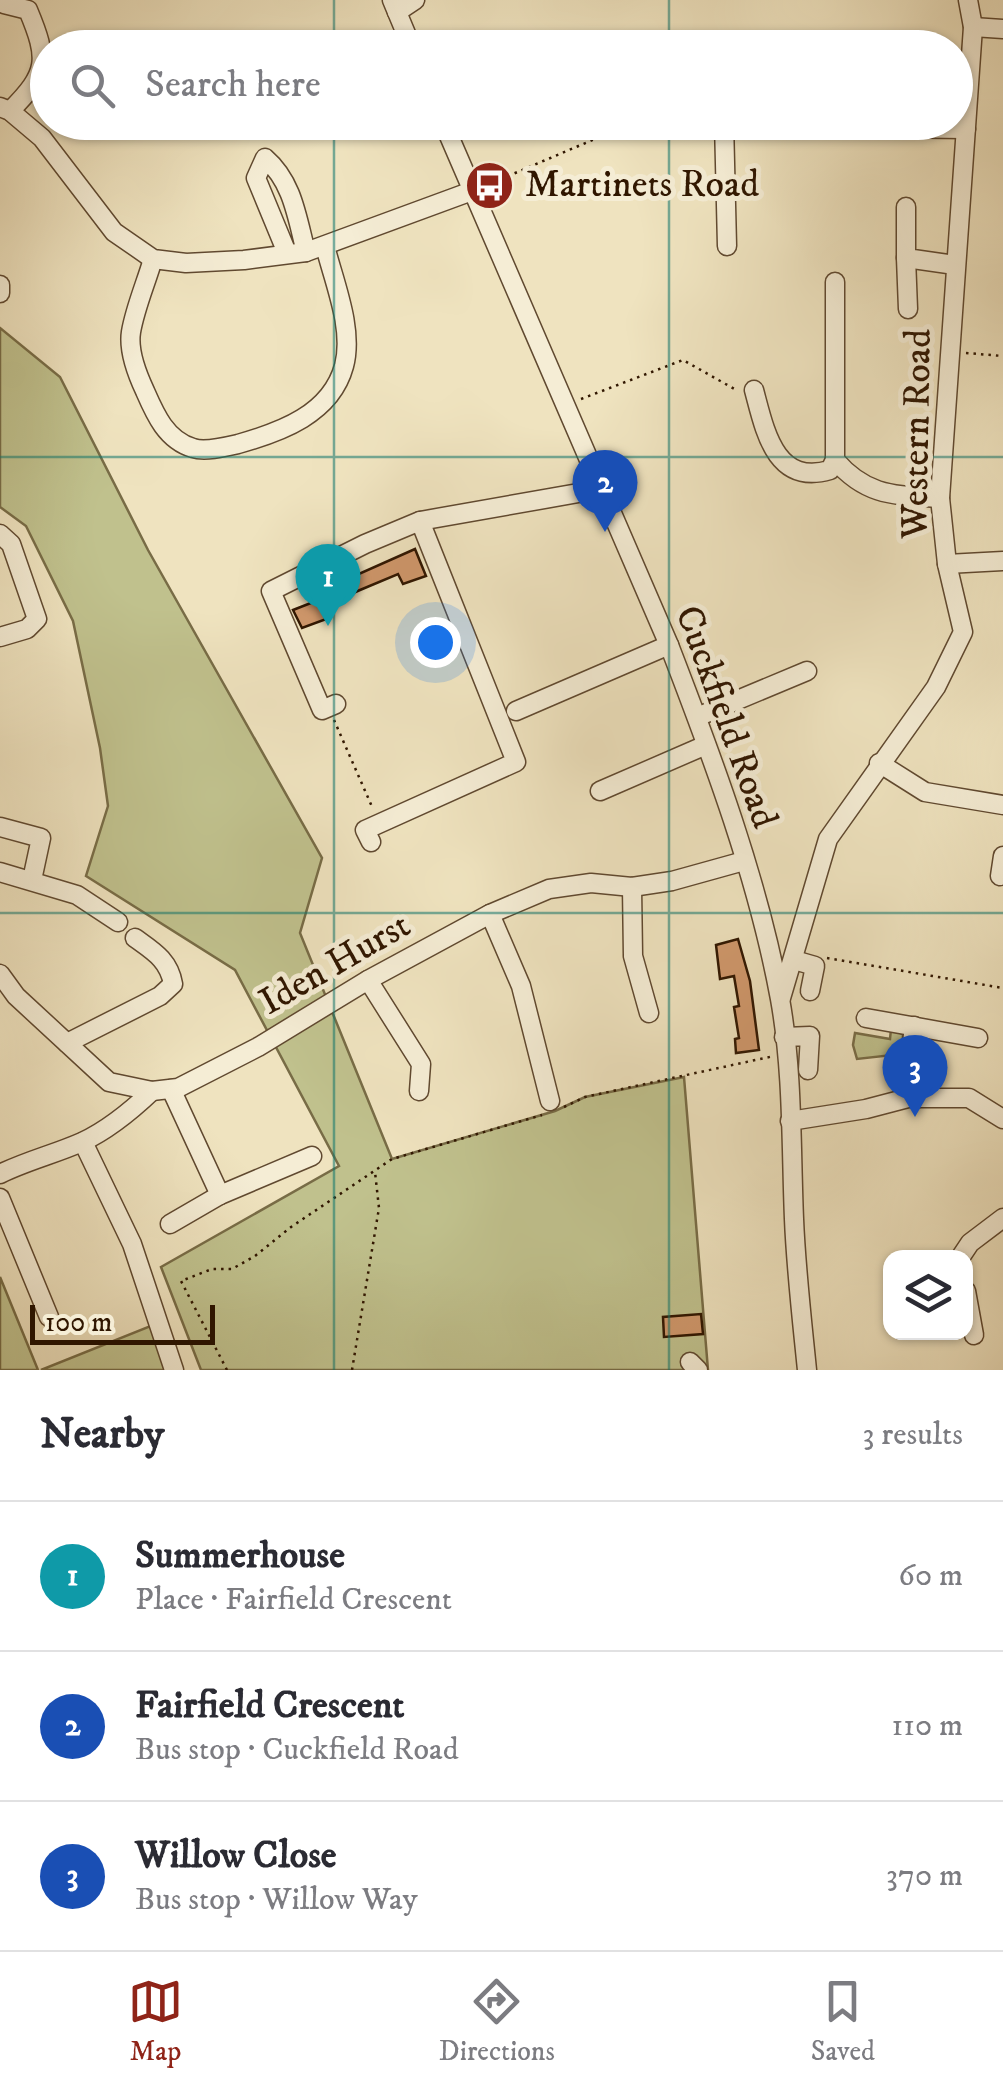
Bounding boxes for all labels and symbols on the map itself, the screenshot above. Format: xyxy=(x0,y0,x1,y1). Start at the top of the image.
bus stop icon: Martinets Road xyxy=(464,159,516,211)
place label: Martinets Road xyxy=(525,161,759,209)
street label: Western Road xyxy=(891,328,943,540)
pin: 2 xyxy=(572,450,638,532)
pin: 1 xyxy=(296,544,360,626)
street label: Cuckfield Road xyxy=(664,599,788,835)
your location xyxy=(410,617,461,668)
street label: Iden Hurst xyxy=(251,902,419,1026)
pin: 3 xyxy=(882,1034,948,1117)
scale bar xyxy=(30,1300,215,1344)

